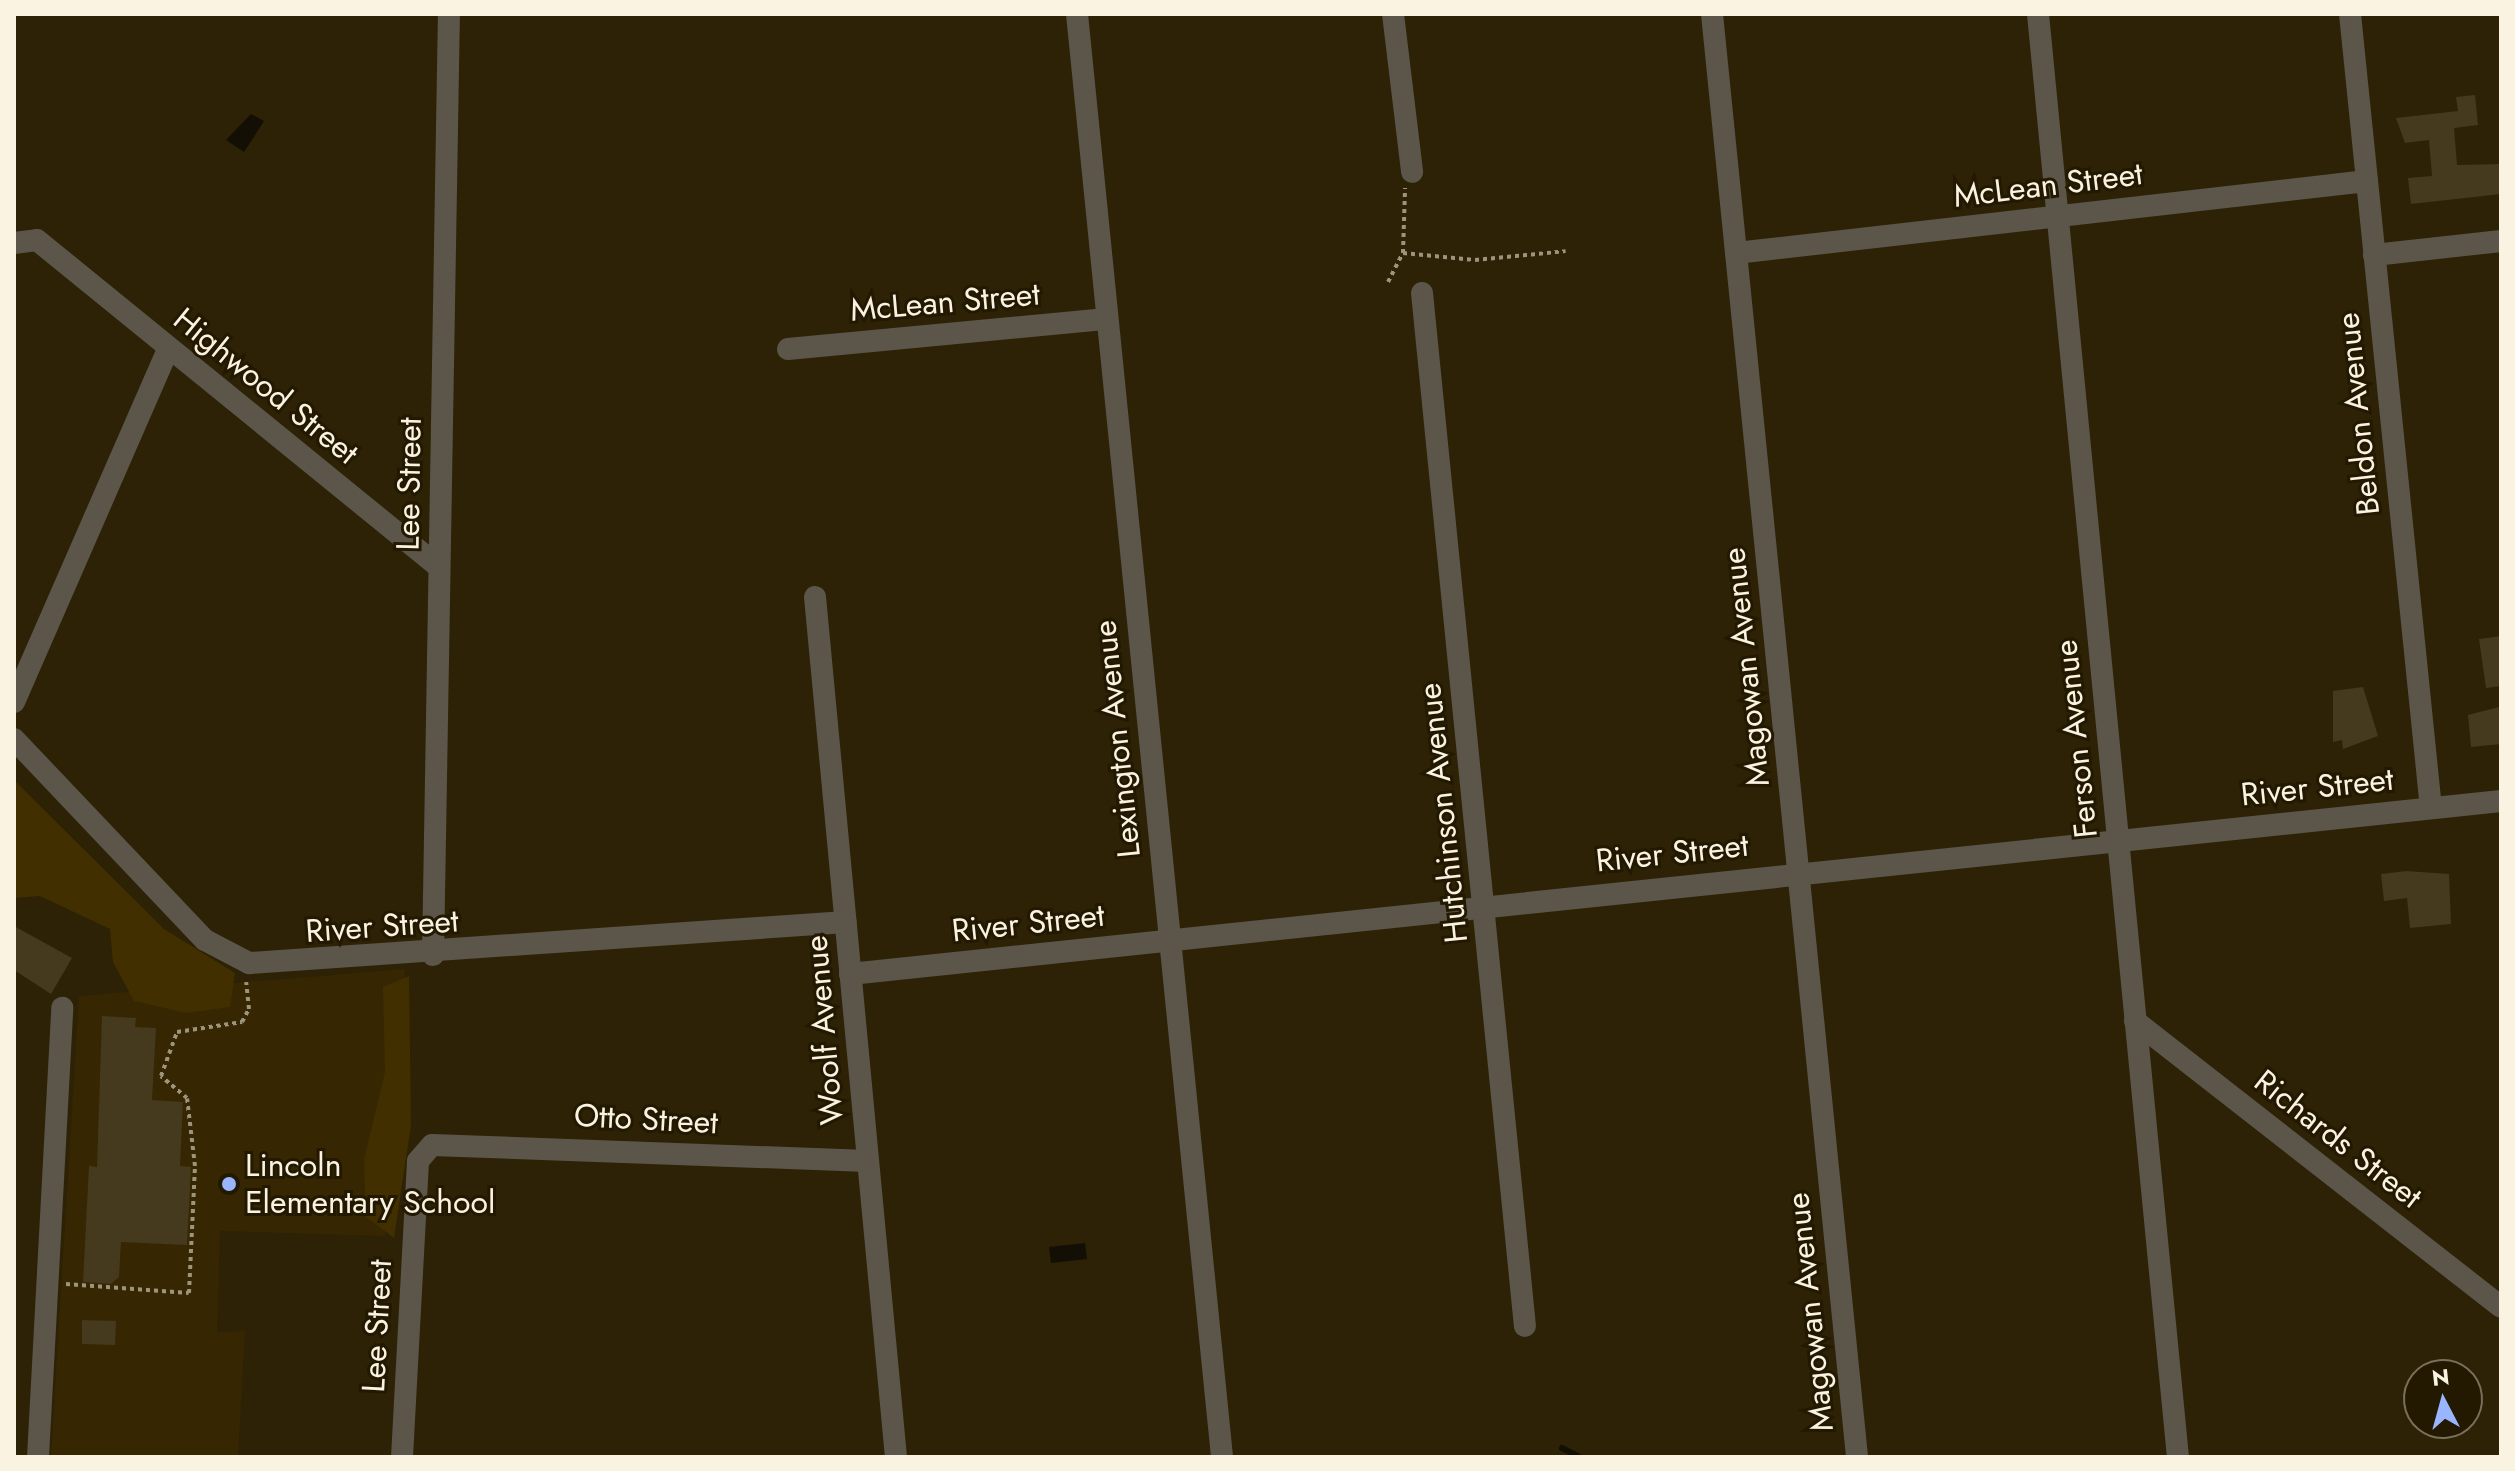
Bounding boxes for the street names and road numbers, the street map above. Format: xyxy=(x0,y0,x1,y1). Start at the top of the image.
street label: McLean Street xyxy=(1951,154,2145,216)
street label: McLean Street xyxy=(849,275,1041,329)
street label: Highwood Street xyxy=(166,300,366,472)
street label: Beldon Avenue xyxy=(2328,311,2388,517)
street label: Lee Street xyxy=(389,417,429,551)
street label: Magowan Avenue xyxy=(1714,546,1778,788)
street label: Lexington Avenue xyxy=(1085,618,1149,860)
street label: Ferson Avenue xyxy=(2047,638,2105,840)
street label: Hutchinson Avenue xyxy=(1410,681,1476,945)
street label: River Street xyxy=(2239,760,2395,814)
street label: River Street xyxy=(1594,826,1750,880)
street label: River Street xyxy=(950,896,1106,950)
street label: River Street xyxy=(304,902,460,950)
street label: Woolf Avenue xyxy=(797,934,851,1126)
street label: Richards Street xyxy=(2247,1062,2429,1216)
street label: Otto Street xyxy=(573,1096,719,1142)
street label: Magowan Avenue xyxy=(1778,1191,1842,1433)
street label: Lee Street xyxy=(354,1258,400,1394)

